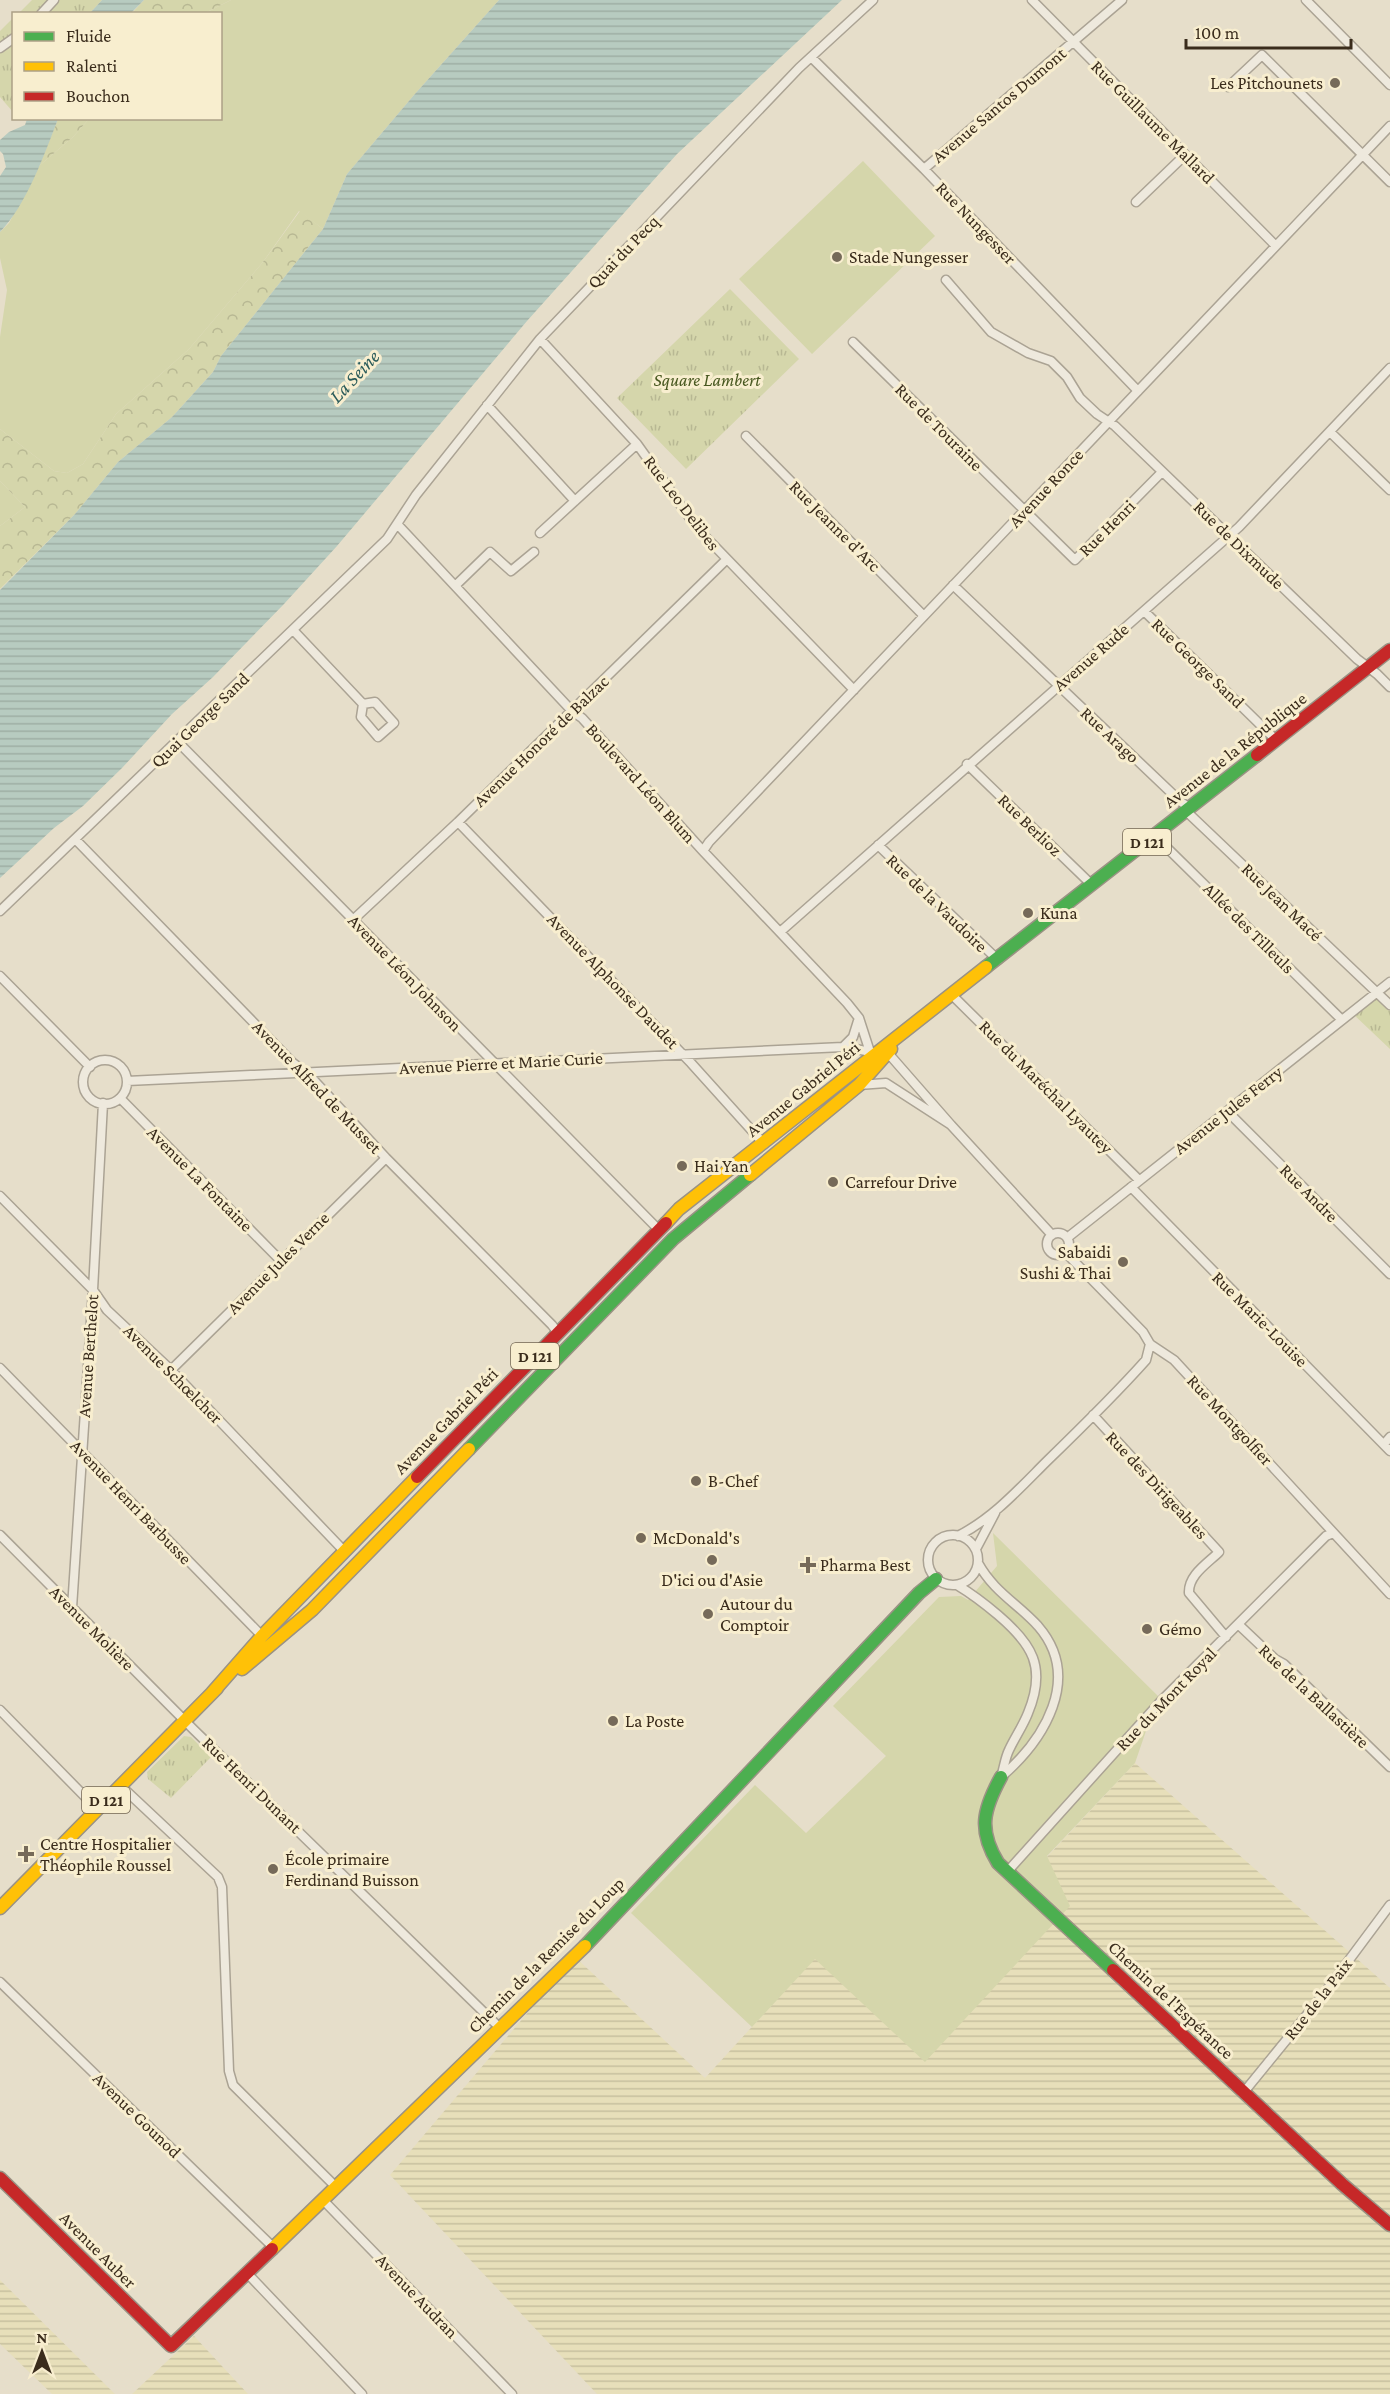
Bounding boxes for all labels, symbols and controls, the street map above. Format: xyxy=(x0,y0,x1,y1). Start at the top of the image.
legend xyxy=(12,12,222,120)
scale bar xyxy=(1186,12,1351,50)
text: 100 m xyxy=(1195,23,1240,43)
text: Fluide xyxy=(66,26,111,46)
street label: Avenue Santos Dumont xyxy=(928,42,1071,167)
text: Ralenti xyxy=(66,56,117,76)
street label: Rue Guillaume Mallard xyxy=(1087,56,1219,188)
place label: Les Pitchounets xyxy=(1210,73,1323,93)
marker: Les Pitchounets xyxy=(1328,76,1342,90)
text: Bouchon xyxy=(66,86,130,106)
street label: Rue Nungesser xyxy=(932,178,1021,269)
street label: Quai du Pecq xyxy=(583,211,663,293)
place label: Stade Nungesser xyxy=(849,247,969,267)
marker: Stade Nungesser xyxy=(830,250,844,264)
water label: La Seine xyxy=(324,345,384,407)
park label: Square Lambert xyxy=(653,370,761,390)
street label: Rue de Touraine xyxy=(891,379,987,475)
street label: Avenue Ronce xyxy=(1005,445,1087,531)
street label: Rue Leo Delibes xyxy=(640,452,724,554)
street label: Rue Jeanne d'Arc xyxy=(786,477,885,576)
street label: Rue Henri xyxy=(1075,496,1139,560)
street label: Rue de Dixmude xyxy=(1190,497,1288,593)
street label: Rue George Sand xyxy=(1148,614,1249,712)
street label: Avenue Rude xyxy=(1049,619,1133,695)
street label: Quai George Sand xyxy=(147,668,253,772)
street label: Avenue Honoré de Balzac xyxy=(469,671,613,811)
street label: Avenue de la République xyxy=(1160,688,1310,812)
street label: Rue Arago xyxy=(1077,703,1143,767)
street label: Boulevard Léon Blum xyxy=(582,719,700,847)
street label: Rue Berlioz xyxy=(994,790,1066,860)
road number: D 121 xyxy=(1123,829,1171,855)
street label: Rue de la Vaudoire xyxy=(883,850,992,956)
street label: Rue Jean Macé xyxy=(1238,859,1326,945)
street label: Allée des Tilleuls xyxy=(1200,879,1298,977)
place label: Kuna xyxy=(1040,903,1078,923)
marker: Kuna xyxy=(1021,906,1035,920)
street label: Avenue Alphonse Daudet xyxy=(543,909,684,1054)
street label: Avenue Léon Johnson xyxy=(344,910,466,1036)
street label: Avenue Alfred de Musset xyxy=(248,1016,386,1158)
street label: Rue du Maréchal Lyautey xyxy=(975,1016,1117,1158)
street label: Avenue Gabriel Péri xyxy=(742,1037,864,1141)
street label: Avenue Pierre et Marie Curie xyxy=(399,1048,603,1078)
street label: Avenue Jules Ferry xyxy=(1170,1061,1287,1158)
street label: Avenue La Fontaine xyxy=(143,1122,257,1236)
place label: Hai Yan xyxy=(694,1156,749,1176)
marker: Hai Yan xyxy=(675,1159,689,1173)
street label: Rue Andre xyxy=(1276,1160,1342,1226)
place label: Carrefour Drive xyxy=(845,1172,957,1192)
marker: Carrefour Drive xyxy=(826,1175,840,1189)
street label: Avenue Jules Verne xyxy=(223,1208,333,1318)
place label: Sabaidi Sushi & Thai xyxy=(1020,1242,1111,1283)
marker: Sabaidi Sushi & Thai xyxy=(1116,1255,1130,1269)
street label: Rue Marie-Louise xyxy=(1208,1267,1312,1371)
street label: Avenue Berthelot xyxy=(74,1293,102,1418)
street label: Avenue Schœlcher xyxy=(119,1320,227,1428)
road number: D 121 xyxy=(511,1343,559,1369)
street label: Avenue Gabriel Péri xyxy=(390,1363,502,1478)
street label: Rue Montgolfier xyxy=(1183,1371,1277,1470)
street label: Rue des Dirigeables xyxy=(1102,1427,1212,1543)
street label: Avenue Henri Barbusse xyxy=(66,1435,196,1569)
place label: B-Chef xyxy=(708,1471,760,1491)
marker: B-Chef xyxy=(689,1474,703,1488)
place label: McDonald's xyxy=(653,1528,740,1548)
marker: McDonald's xyxy=(634,1531,648,1545)
marker: D'ici ou d'Asie xyxy=(705,1553,719,1567)
place label: Pharma Best xyxy=(820,1555,911,1575)
marker: Pharma Best xyxy=(801,1558,815,1572)
place label: D'ici ou d'Asie xyxy=(661,1570,763,1590)
street label: Avenue Molière xyxy=(45,1581,139,1675)
place label: Autour du Comptoir xyxy=(720,1594,793,1635)
marker: Autour du Comptoir xyxy=(701,1607,715,1621)
place label: Gémo xyxy=(1159,1619,1202,1639)
marker: Gémo xyxy=(1140,1622,1154,1636)
street label: Rue de la Ballastière xyxy=(1255,1640,1373,1752)
street label: Rue du Mont Royal xyxy=(1112,1643,1221,1755)
place label: La Poste xyxy=(625,1711,684,1731)
marker: La Poste xyxy=(606,1714,620,1728)
street label: Rue Henri Dunant xyxy=(198,1733,306,1838)
road number: D 121 xyxy=(82,1787,130,1813)
place label: Centre Hospitalier Théophile Roussel xyxy=(40,1834,172,1875)
marker: Centre Hospitalier Théophile Roussel xyxy=(17,1845,35,1863)
place label: École primaire Ferdinand Buisson xyxy=(285,1849,419,1890)
marker: École primaire Ferdinand Buisson xyxy=(266,1862,280,1876)
street label: Chemin de la Remise du Loup xyxy=(464,1873,628,2037)
street label: Chemin de l'Espérance xyxy=(1104,1937,1238,2063)
street label: Rue de la Paix xyxy=(1280,1954,1356,2044)
street label: Avenue Gounod xyxy=(89,2068,185,2162)
street label: Avenue Auber xyxy=(56,2208,141,2293)
street label: Avenue Audran xyxy=(372,2250,462,2343)
north arrow xyxy=(12,2322,72,2382)
text: N xyxy=(37,2329,48,2346)

